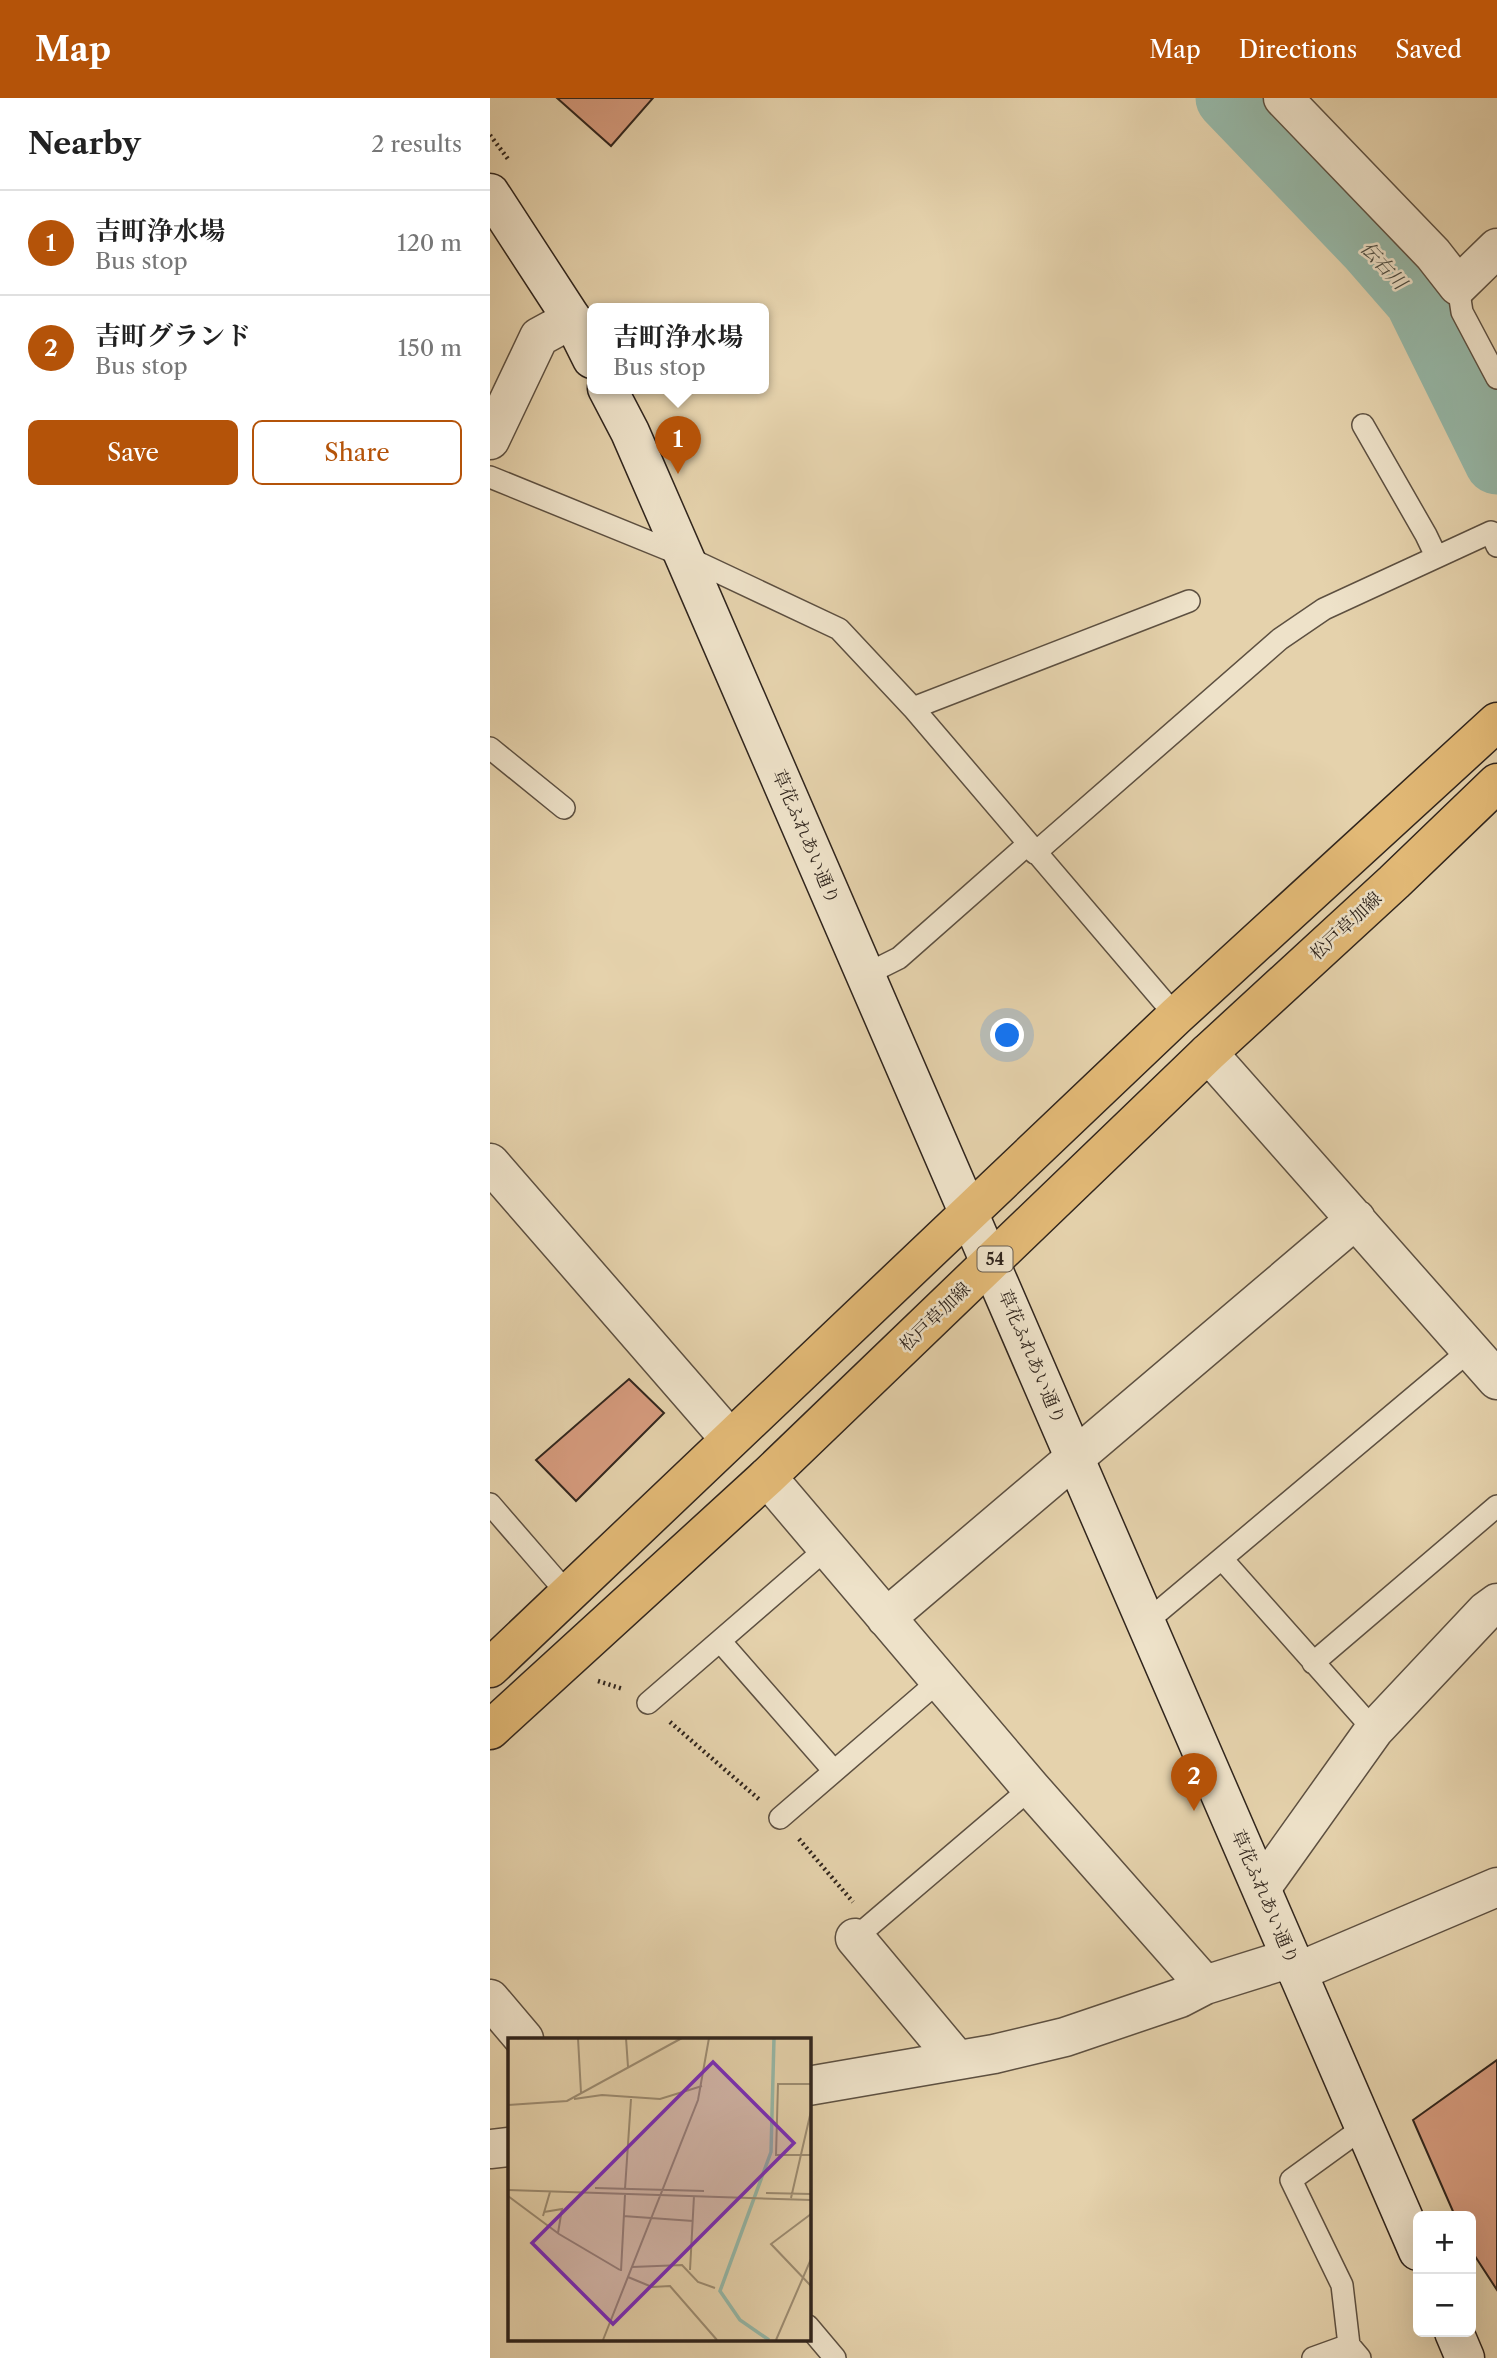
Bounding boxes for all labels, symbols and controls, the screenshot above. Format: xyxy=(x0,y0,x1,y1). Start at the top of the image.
text: Map xyxy=(35,29,111,70)
text: Map xyxy=(1149,35,1201,64)
text: Directions xyxy=(1239,35,1357,64)
text: Saved xyxy=(1395,35,1462,64)
text: Nearby xyxy=(28,125,141,162)
text: 2 results xyxy=(371,130,462,158)
text: 吉町浄水場 xyxy=(95,215,225,247)
text: 1 xyxy=(46,229,56,257)
text: 120 m xyxy=(397,229,462,257)
water label: 伝右川 xyxy=(1356,237,1413,295)
text: Bus stop xyxy=(95,247,188,275)
popup xyxy=(587,303,769,394)
text: 吉町グランド xyxy=(95,320,251,352)
text: 吉町浄水場 xyxy=(613,321,743,353)
text: 2 xyxy=(44,334,58,362)
text: 150 m xyxy=(398,334,462,362)
text: Bus stop xyxy=(95,352,188,380)
text: Bus stop xyxy=(613,353,706,381)
pin: 1 xyxy=(655,416,701,474)
button: Save xyxy=(28,420,238,485)
button: Share xyxy=(252,420,462,485)
street label: 草花ふれあい通り xyxy=(768,766,844,908)
street label: 松戸草加線 xyxy=(1306,887,1386,965)
your location xyxy=(990,1018,1024,1052)
road number: 54 xyxy=(978,1246,1012,1272)
street label: 松戸草加線 xyxy=(895,1278,975,1356)
street label: 草花ふれあい通り xyxy=(994,1286,1070,1428)
pin: 2 xyxy=(1171,1753,1217,1811)
street label: 草花ふれあい通り xyxy=(1227,1826,1303,1968)
inset map xyxy=(508,2038,810,2340)
map controls xyxy=(1413,2211,1476,2337)
button: + xyxy=(1413,2211,1476,2274)
button: − xyxy=(1413,2274,1476,2337)

